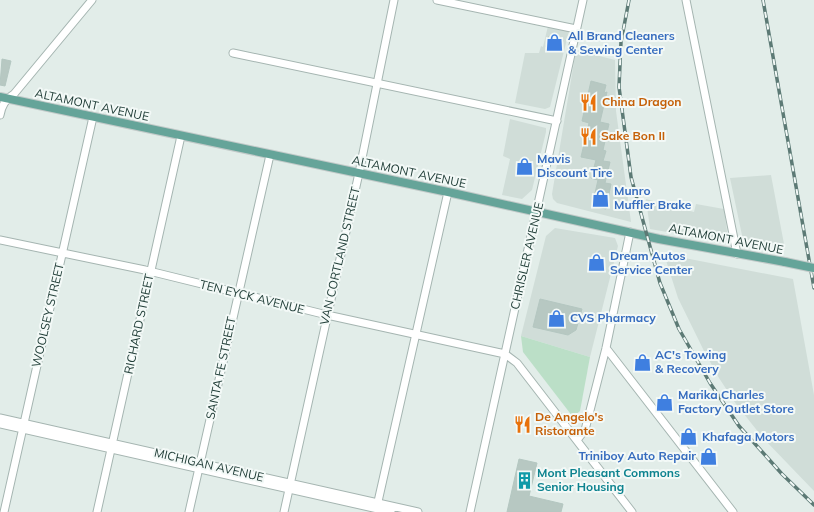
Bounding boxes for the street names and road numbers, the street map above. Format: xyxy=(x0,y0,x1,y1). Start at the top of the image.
street label: ALTAMONT AVENUE xyxy=(34,85,151,124)
street label: ALTAMONT AVENUE xyxy=(351,152,468,191)
street label: VAN CORTLAND STREET xyxy=(316,185,363,326)
street label: CHRISLER AVENUE xyxy=(507,201,546,311)
street label: ALTAMONT AVENUE xyxy=(668,220,785,257)
street label: WOOLSEY STREET xyxy=(28,260,67,369)
street label: RICHARD STREET xyxy=(121,272,157,375)
street label: TEN EYCK AVENUE xyxy=(198,276,306,317)
street label: SANTA FE STREET xyxy=(202,314,239,421)
street label: MICHIGAN AVENUE xyxy=(153,445,265,484)

